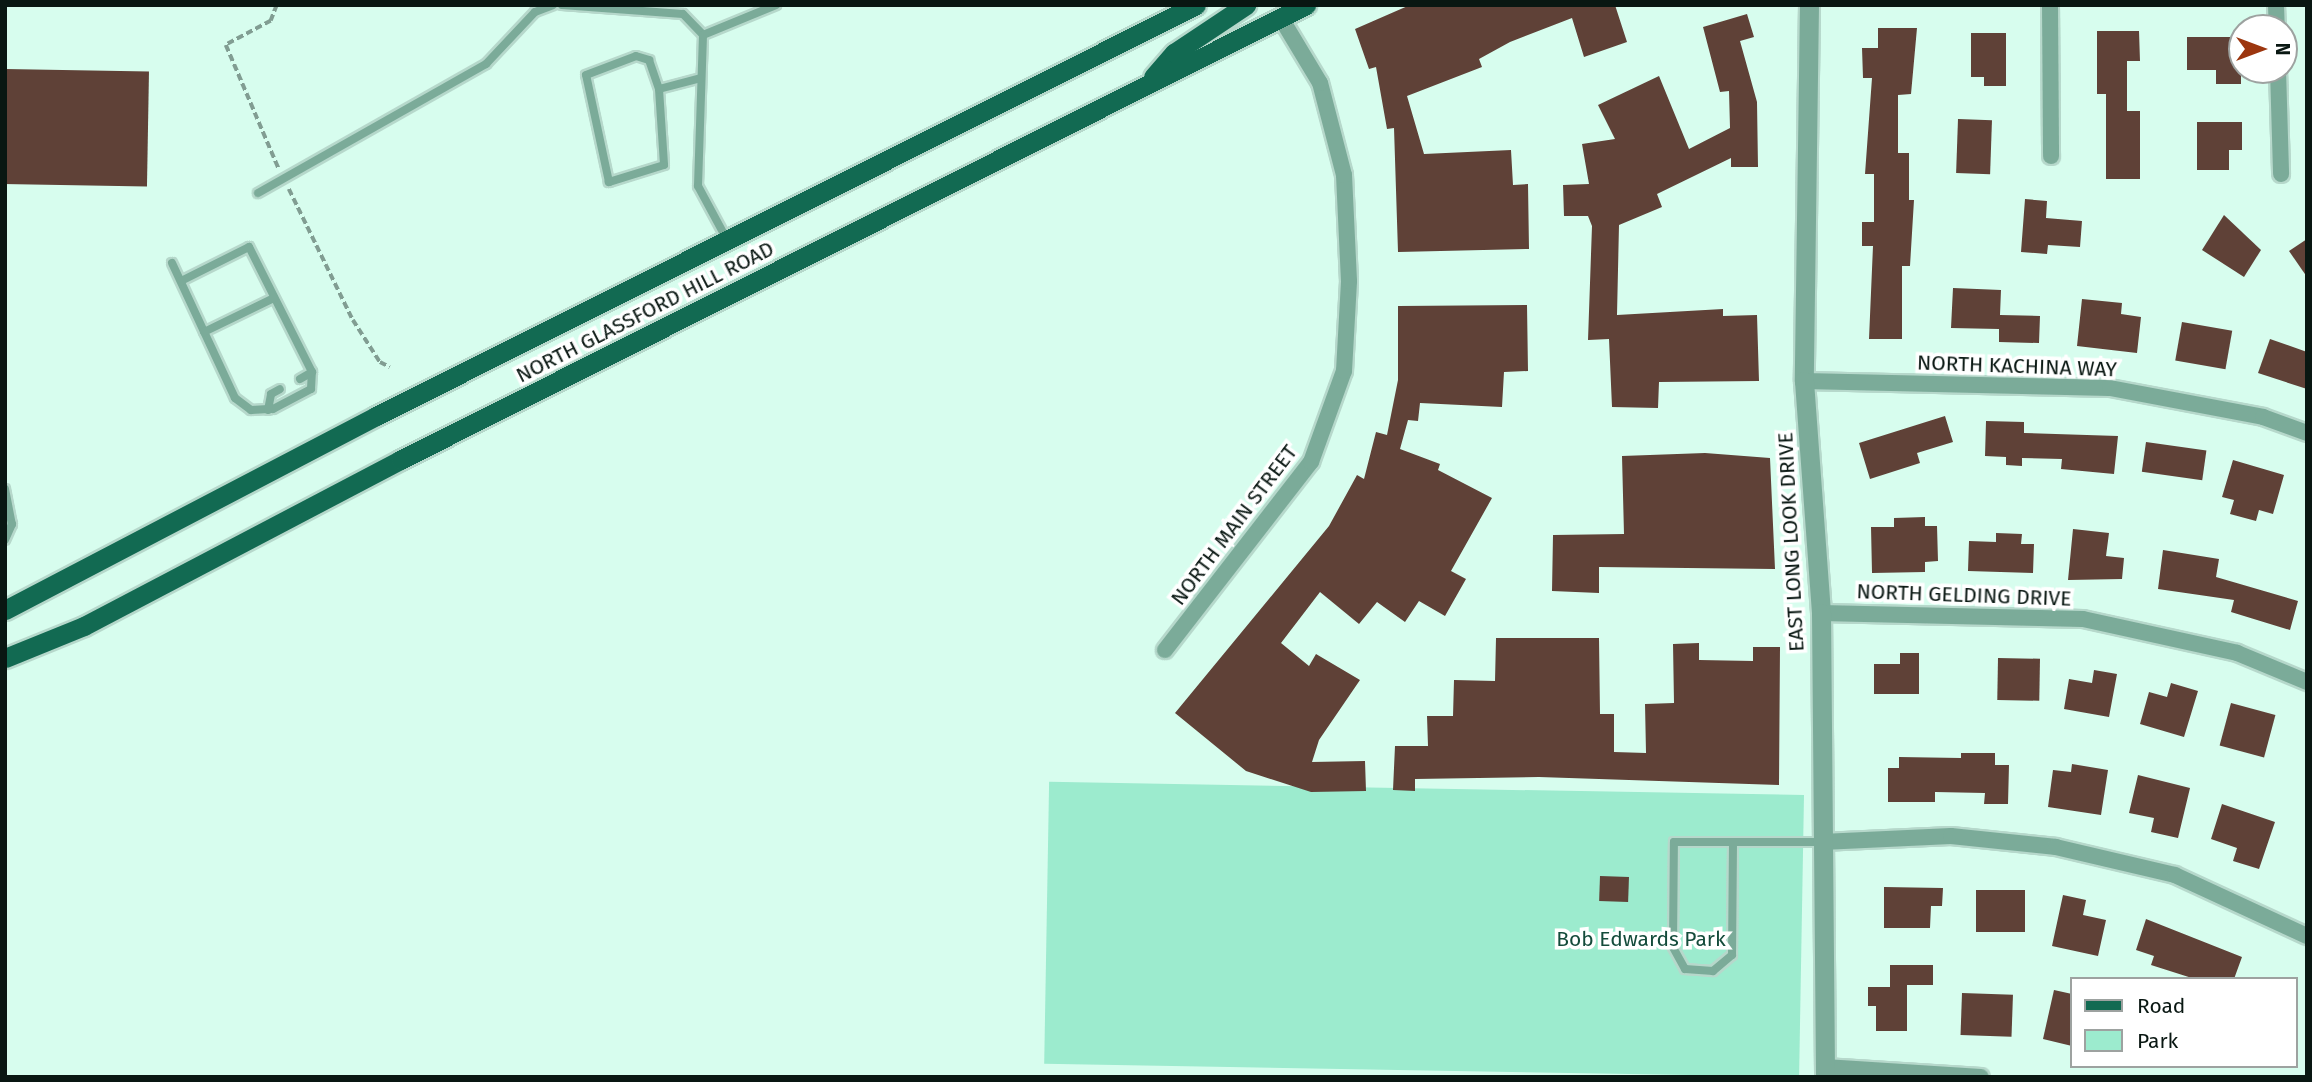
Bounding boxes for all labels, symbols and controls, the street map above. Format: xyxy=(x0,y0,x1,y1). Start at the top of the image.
north arrow xyxy=(2228,14,2298,84)
text: N xyxy=(2271,43,2294,55)
street label: NORTH GLASSFORD HILL ROAD xyxy=(512,236,778,388)
street label: NORTH KACHINA WAY xyxy=(1917,350,2117,382)
street label: EAST LONG LOOK DRIVE xyxy=(1773,432,1809,652)
street label: NORTH MAIN STREET xyxy=(1165,440,1303,610)
street label: NORTH GELDING DRIVE xyxy=(1856,579,2072,611)
park label: Bob Edwards Park xyxy=(1556,926,1726,952)
legend xyxy=(2070,977,2298,1068)
text: Road xyxy=(2137,993,2185,1019)
text: Park xyxy=(2137,1028,2178,1054)

